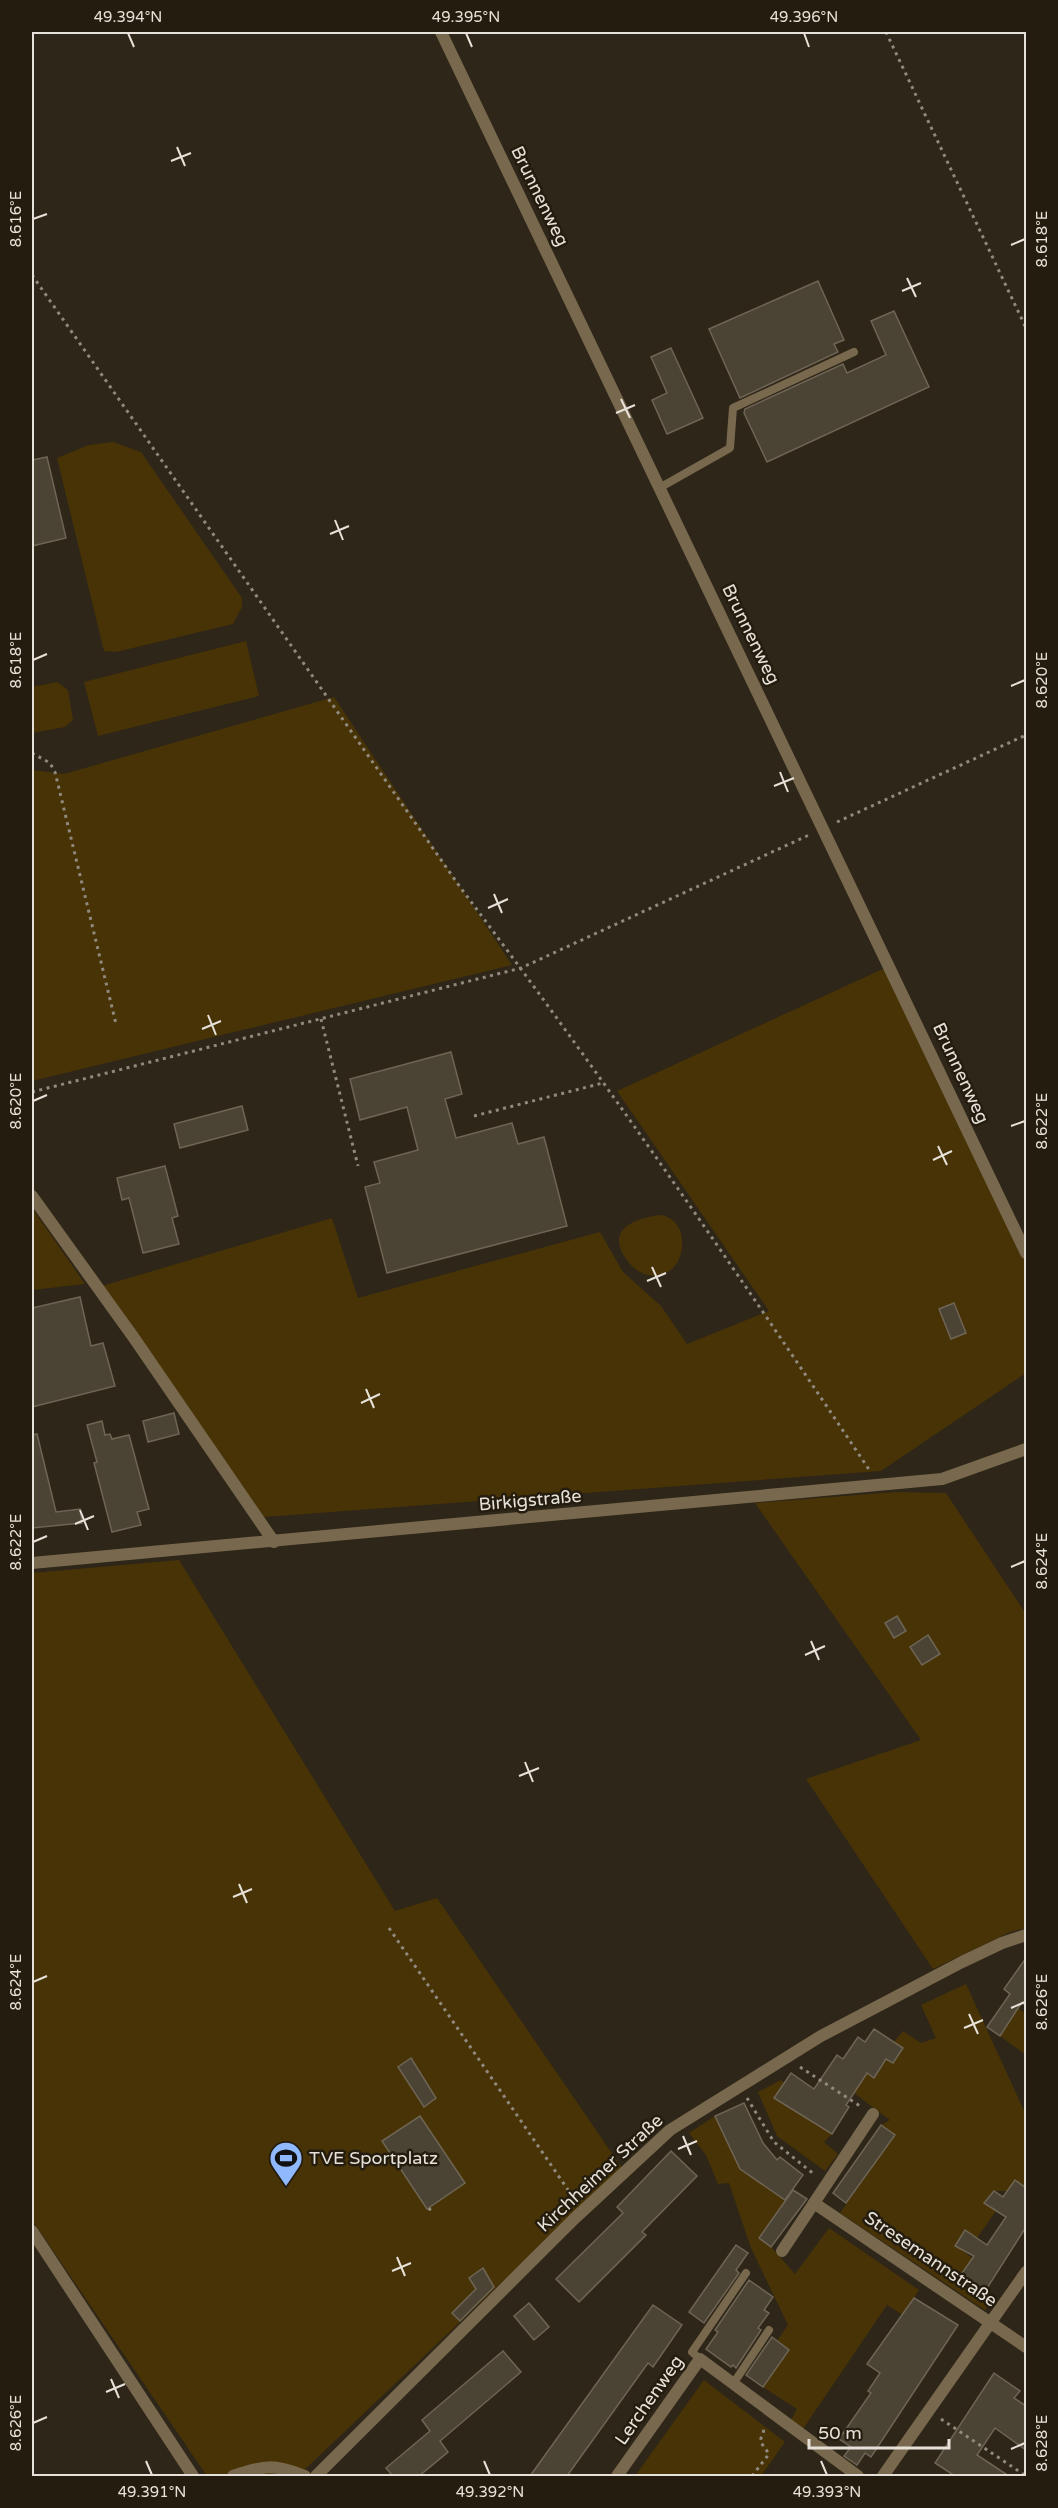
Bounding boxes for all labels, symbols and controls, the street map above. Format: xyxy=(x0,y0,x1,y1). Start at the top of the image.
text: 49.394°N xyxy=(94,8,162,26)
text: 49.395°N xyxy=(432,8,500,26)
text: 49.396°N xyxy=(770,8,838,26)
street label: Brunnenweg xyxy=(506,142,574,250)
text: 8.616°E xyxy=(7,191,25,247)
text: 8.618°E xyxy=(1033,211,1051,267)
street label: Brunnenweg xyxy=(717,580,785,688)
text: 8.618°E xyxy=(7,632,25,688)
text: 8.620°E xyxy=(1033,652,1051,708)
street label: Brunnenweg xyxy=(928,1019,994,1127)
text: 8.620°E xyxy=(7,1073,25,1129)
text: 8.622°E xyxy=(1033,1093,1051,1149)
street label: Birkigstraße xyxy=(478,1485,582,1515)
text: 8.622°E xyxy=(7,1514,25,1570)
text: 8.624°E xyxy=(1033,1533,1051,1589)
text: 8.624°E xyxy=(7,1954,25,2010)
text: 8.626°E xyxy=(1033,1974,1051,2030)
street label: Kirchheimer Straße xyxy=(533,2109,667,2237)
sports icon: TVE Sportplatz xyxy=(268,2140,304,2187)
place label: TVE Sportplatz xyxy=(309,2147,438,2169)
street label: Stresemannstraße xyxy=(860,2206,1002,2312)
street label: Lerchenweg xyxy=(610,2351,688,2449)
text: 8.626°E xyxy=(7,2395,25,2451)
scale bar xyxy=(809,2412,948,2450)
text: 8.628°E xyxy=(1033,2415,1051,2471)
text: 50 m xyxy=(818,2422,862,2444)
text: 49.391°N xyxy=(118,2483,186,2501)
text: 49.392°N xyxy=(456,2483,524,2501)
text: 49.393°N xyxy=(793,2483,861,2501)

